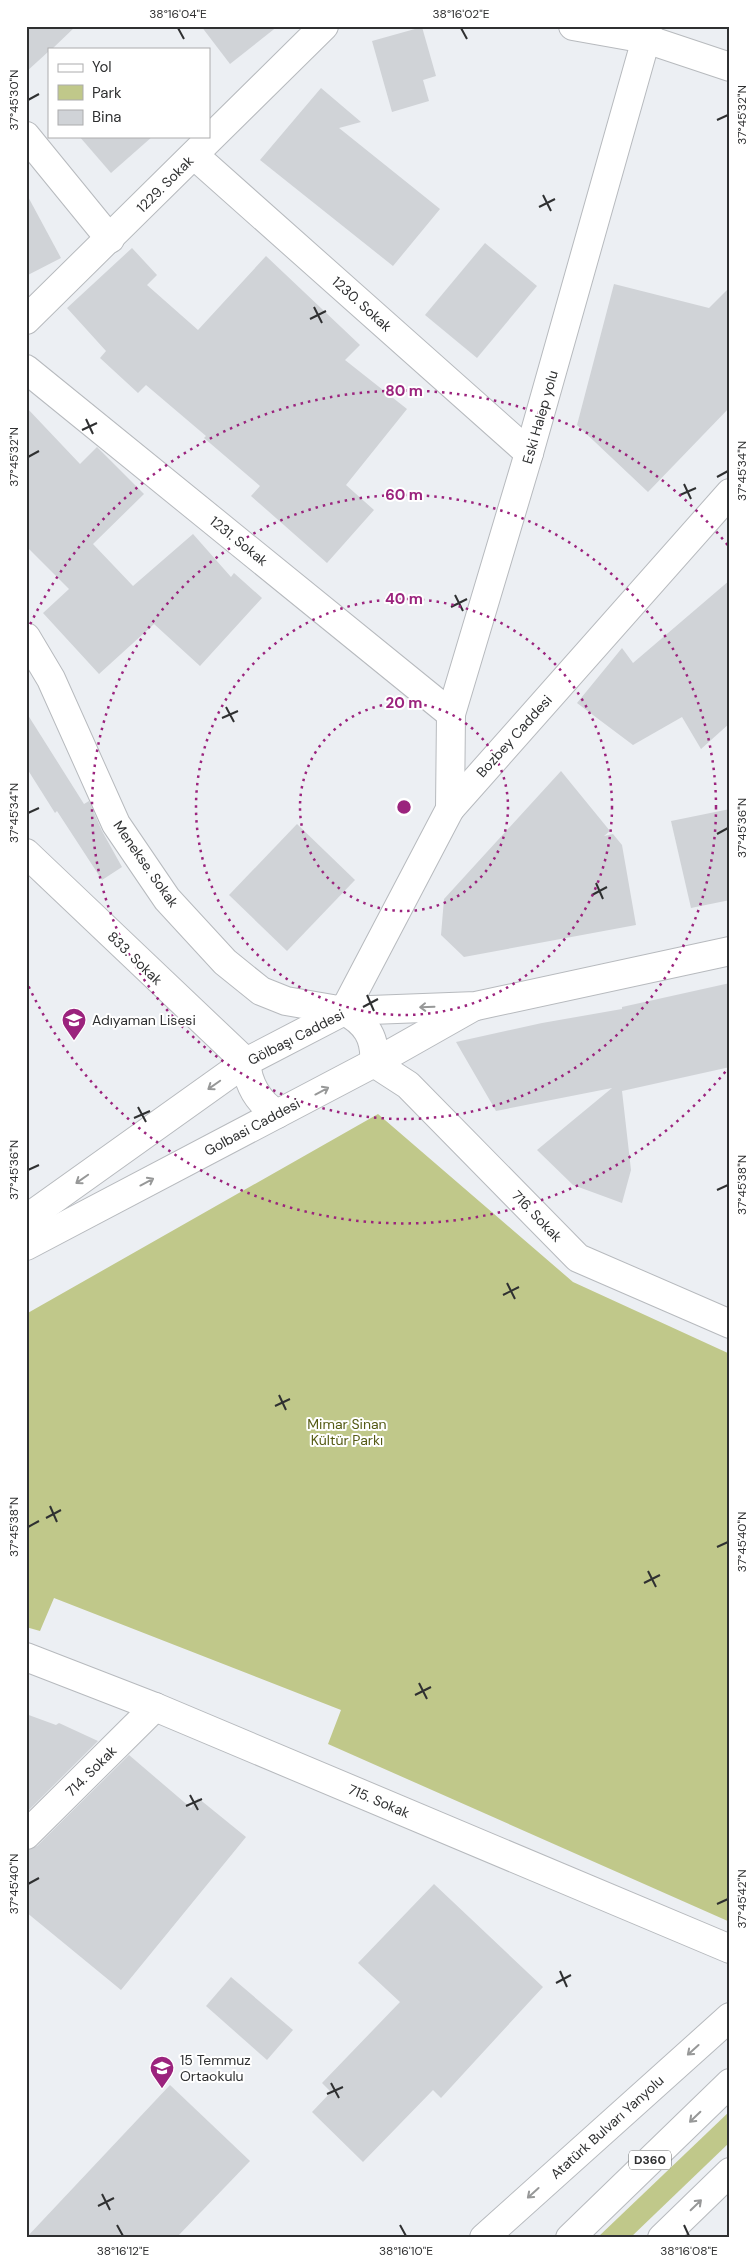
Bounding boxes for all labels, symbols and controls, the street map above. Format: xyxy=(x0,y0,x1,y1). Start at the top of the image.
text: 38°16'04"E xyxy=(149,6,207,22)
text: 38°16'02"E xyxy=(433,6,490,22)
legend xyxy=(48,48,210,138)
text: Yol xyxy=(92,57,112,77)
text: 37°45'30"N xyxy=(6,70,22,130)
text: Park xyxy=(92,83,122,103)
text: 37°45'32"N xyxy=(734,85,750,145)
text: Bina xyxy=(92,107,121,127)
street label: 1229. Sokak xyxy=(133,152,197,216)
street label: 1230. Sokak xyxy=(328,272,396,336)
street label: Eski Halep yolu xyxy=(518,368,562,466)
text: 80 m xyxy=(385,381,423,401)
text: 37°45'32"N xyxy=(6,427,22,487)
text: 37°45'34"N xyxy=(734,441,750,501)
text: 60 m xyxy=(385,485,423,505)
street label: 1231. Sokak xyxy=(206,512,272,570)
text: 40 m xyxy=(385,589,423,609)
street label: Bozbey Caddesi xyxy=(472,691,556,781)
text: 20 m xyxy=(386,693,422,713)
text: 37°45'34"N xyxy=(6,783,22,843)
centre of rings xyxy=(395,798,413,816)
text: 37°45'36"N xyxy=(734,798,750,858)
street label: Menekse. Sokak xyxy=(109,817,183,911)
street label: 833. Sokak xyxy=(104,927,166,989)
one-way arrow xyxy=(419,1003,435,1012)
street label: Gölbaşı Caddesi xyxy=(245,1005,347,1069)
school or university icon: Adıyaman Lisesi xyxy=(61,1007,87,1041)
place label: Adıyaman Lisesi xyxy=(92,1011,196,1029)
one-way arrow xyxy=(208,1080,222,1090)
one-way arrow xyxy=(314,1086,329,1095)
street label: Golbasi Caddesi xyxy=(201,1094,303,1160)
text: 37°45'36"N xyxy=(6,1140,22,1200)
text: 37°45'38"N xyxy=(734,1155,750,1215)
one-way arrow xyxy=(75,1174,89,1184)
one-way arrow xyxy=(139,1177,154,1186)
street label: 716. Sokak xyxy=(508,1186,566,1246)
park label: Mimar Sinan Kültür Parkı xyxy=(307,1415,387,1449)
text: 37°45'38"N xyxy=(6,1497,22,1557)
text: 37°45'40"N xyxy=(734,1512,750,1572)
street label: 714. Sokak xyxy=(62,1742,120,1800)
street label: 715. Sokak xyxy=(346,1780,412,1822)
text: 37°45'40"N xyxy=(6,1854,22,1914)
text: 37°45'42"N xyxy=(734,1869,750,1929)
one-way arrow xyxy=(687,2044,700,2056)
place label: 15 Temmuz Ortaokulu xyxy=(180,2051,251,2085)
school or university icon: 15 Temmuz Ortaokulu xyxy=(149,2055,175,2089)
street label: Atatürk Bulvarı Yanyolu xyxy=(547,2071,667,2183)
one-way arrow xyxy=(689,2110,701,2122)
road number: D360 xyxy=(629,2150,671,2170)
one-way arrow xyxy=(526,2187,539,2199)
one-way arrow xyxy=(690,2199,702,2211)
text: 38°16'12"E xyxy=(97,2243,150,2259)
text: 38°16'10"E xyxy=(379,2243,433,2259)
text: 38°16'08"E xyxy=(660,2243,718,2259)

